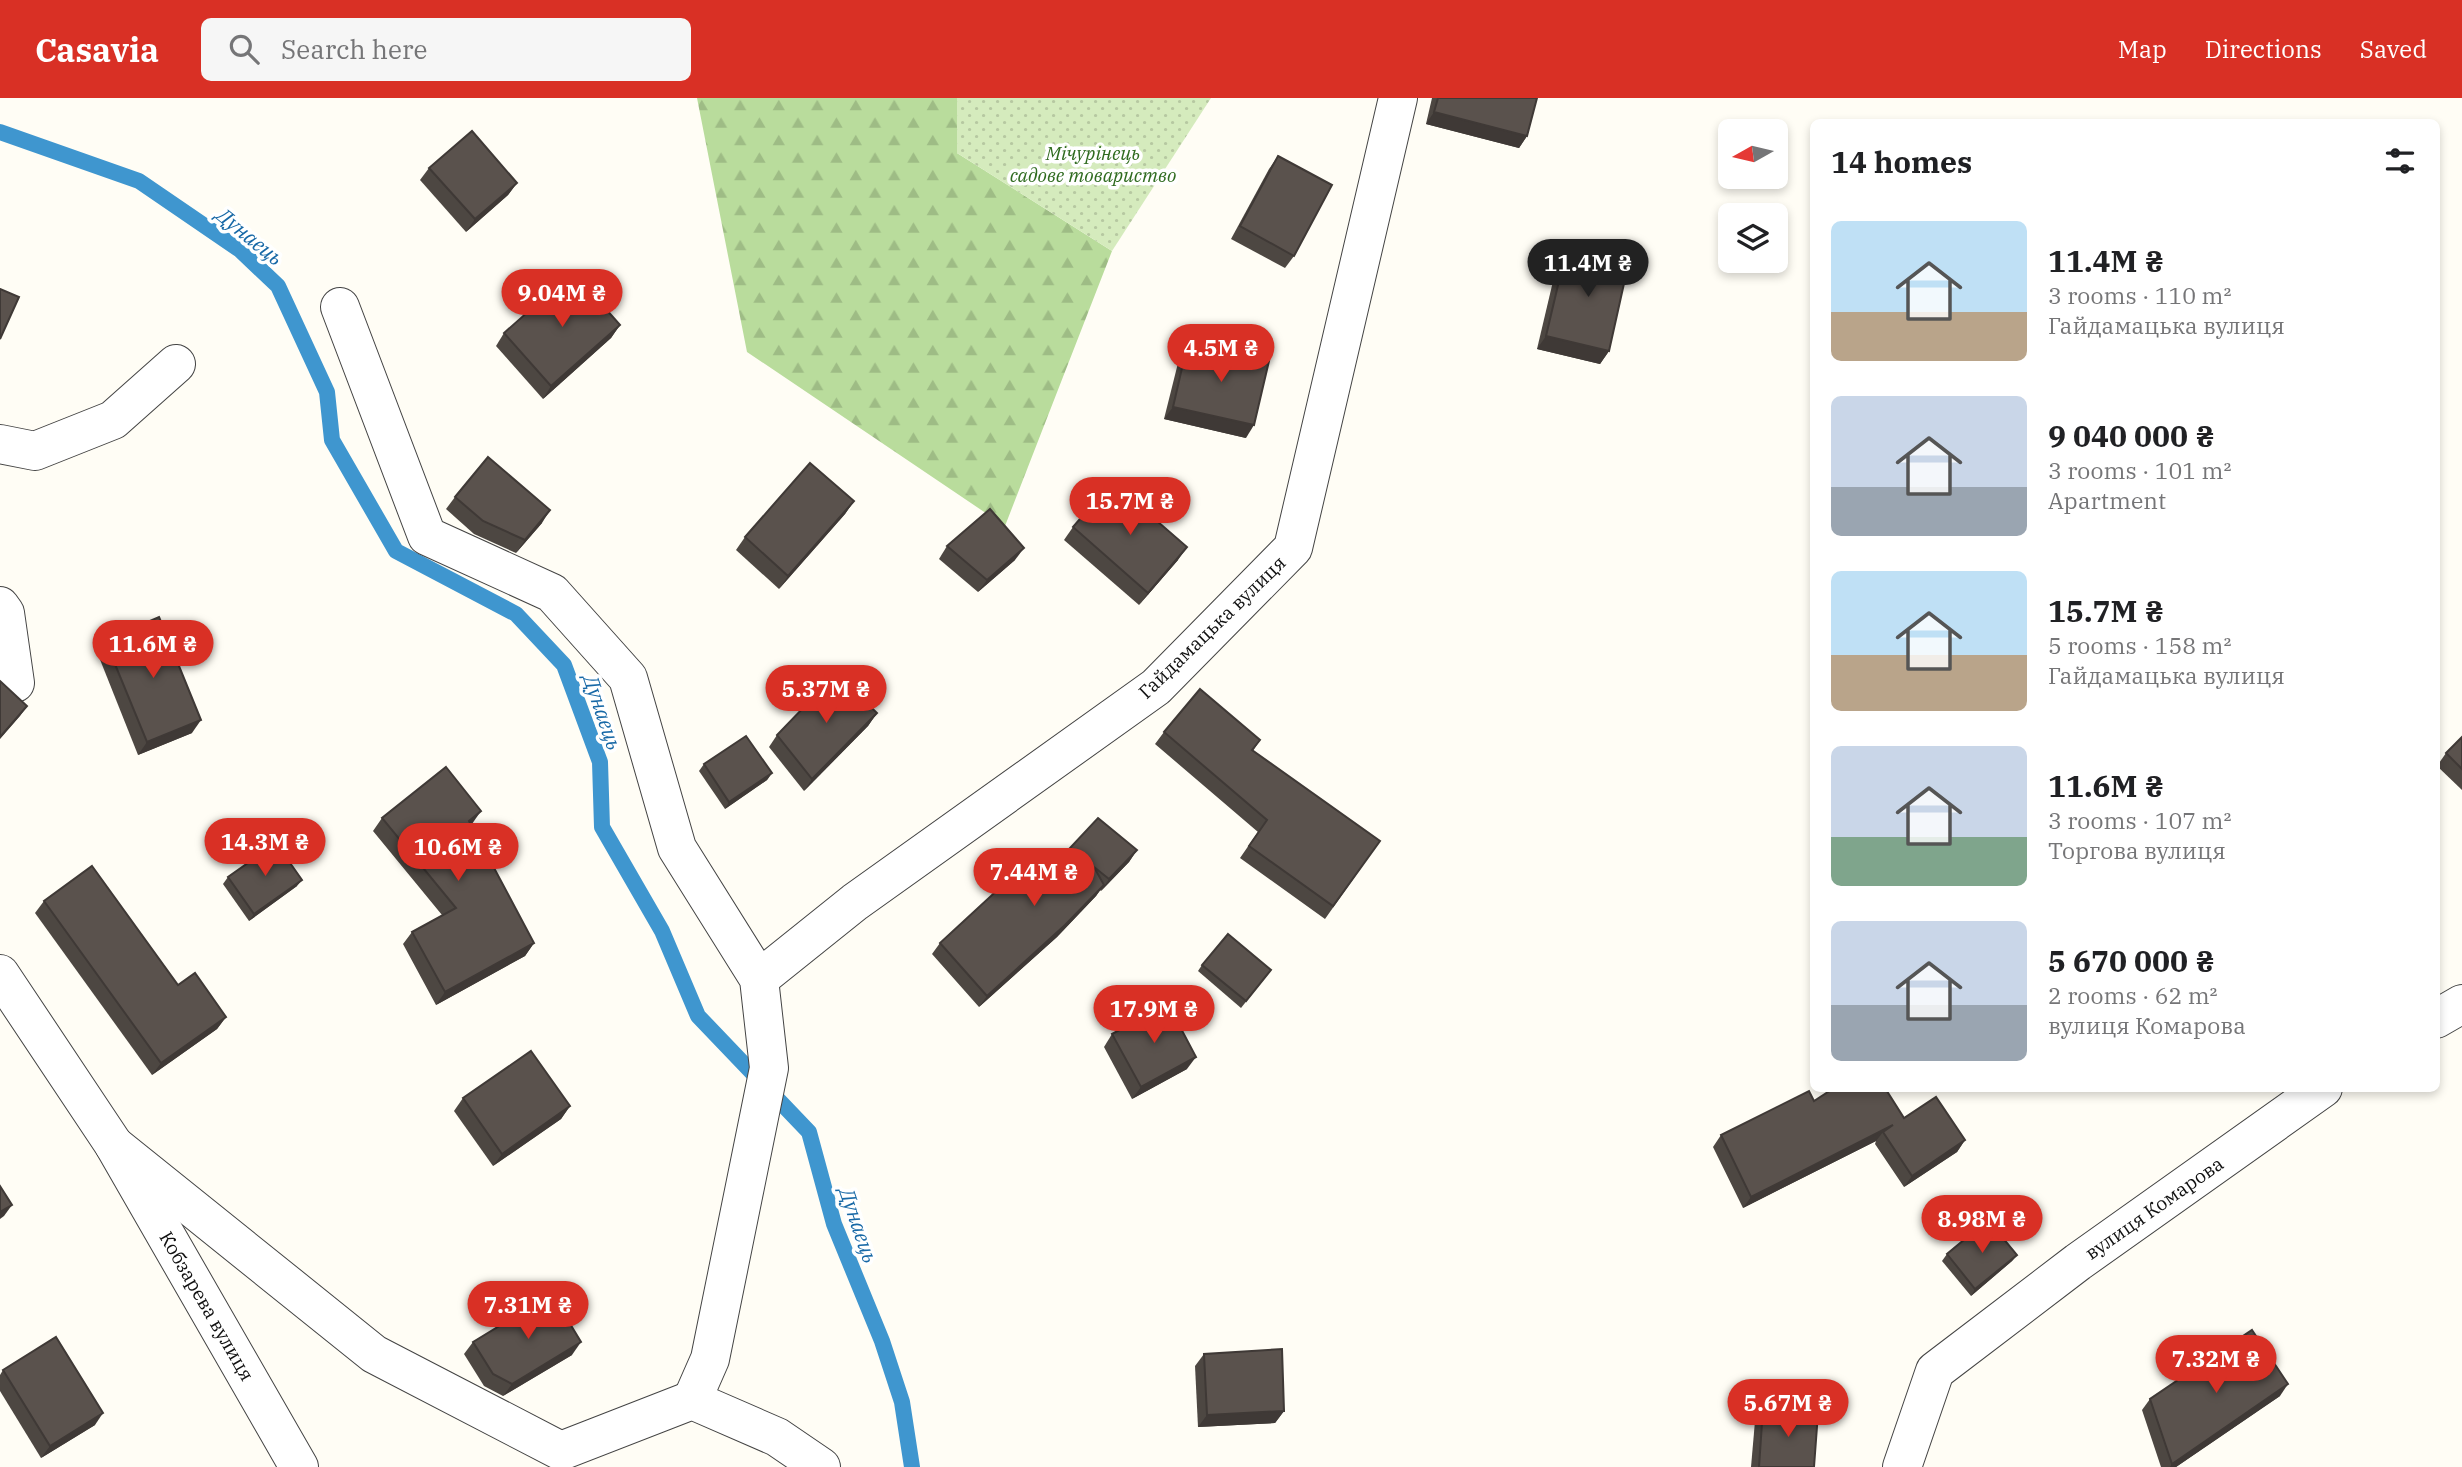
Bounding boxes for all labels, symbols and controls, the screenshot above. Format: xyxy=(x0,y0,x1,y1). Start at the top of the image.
search box xyxy=(201,18,691,81)
text: Casavia xyxy=(35,28,159,71)
icon: search xyxy=(225,30,263,68)
text: Search here xyxy=(281,32,427,66)
text: Map xyxy=(2118,33,2167,65)
text: Directions xyxy=(2205,33,2322,65)
text: Saved xyxy=(2360,33,2427,65)
north arrow xyxy=(1718,119,1788,189)
map controls xyxy=(1718,119,1788,273)
park label: Мічурінець садове товариство xyxy=(1010,141,1176,187)
text: 14 homes xyxy=(1831,142,1972,181)
icon: filters xyxy=(2381,142,2419,180)
water label: Дунаець xyxy=(209,199,289,272)
button: layers xyxy=(1718,203,1788,273)
pin: 11.4M ₴ xyxy=(1523,240,1653,299)
text: 11.4M ₴ xyxy=(2048,241,2164,280)
text: 11.4M ₴ xyxy=(1544,247,1632,277)
icon: home xyxy=(1887,249,1971,333)
pin: 9.04M ₴ xyxy=(497,270,627,329)
text: 9.04M ₴ xyxy=(518,277,606,307)
text: 3 rooms · 110 m² xyxy=(2048,280,2231,310)
text: Гайдамацька вулиця xyxy=(2048,310,2285,340)
pin: 4.5M ₴ xyxy=(1164,324,1278,384)
text: 4.5M ₴ xyxy=(1183,332,1259,362)
text: 9 040 000 ₴ xyxy=(2048,416,2215,455)
icon: home xyxy=(1887,424,1971,508)
text: 3 rooms · 101 m² xyxy=(2048,455,2231,485)
pin: 15.7M ₴ xyxy=(1065,478,1195,537)
text: 15.7M ₴ xyxy=(1086,485,1174,515)
text: Apartment xyxy=(2048,485,2166,515)
street label: Гайдамацька вулиця xyxy=(1133,550,1291,704)
text: 15.7M ₴ xyxy=(2048,591,2164,630)
icon: home xyxy=(1887,599,1971,683)
pin: 11.6M ₴ xyxy=(88,620,218,680)
text: 11.6M ₴ xyxy=(109,628,197,658)
text: 5 rooms · 158 m² xyxy=(2048,630,2231,660)
text: Гайдамацька вулиця xyxy=(2048,660,2285,690)
pin: 5.37M ₴ xyxy=(761,666,891,725)
water label: Дунаець xyxy=(576,668,629,754)
text: 5.37M ₴ xyxy=(782,673,870,703)
text: 11.6M ₴ xyxy=(2048,766,2164,805)
icon: home xyxy=(1887,774,1971,858)
text: 3 rooms · 107 m² xyxy=(2048,805,2231,835)
pin: 14.3M ₴ xyxy=(200,818,330,878)
pin: 10.6M ₴ xyxy=(393,824,523,883)
text: 14.3M ₴ xyxy=(221,826,309,856)
text: 10.6M ₴ xyxy=(414,831,502,861)
text: Торгова вулиця xyxy=(2048,835,2226,865)
pin: 7.44M ₴ xyxy=(969,848,1099,908)
text: 7.44M ₴ xyxy=(990,856,1078,886)
text: 5 670 000 ₴ xyxy=(2048,941,2215,980)
icon: home xyxy=(1887,949,1971,1033)
text: 2 rooms · 62 m² xyxy=(2048,980,2218,1010)
pin: 17.9M ₴ xyxy=(1089,986,1219,1045)
text: 17.9M ₴ xyxy=(1110,993,1198,1023)
text: вулиця Комарова xyxy=(2048,1010,2246,1040)
street label: вулиця Комарова xyxy=(2080,1151,2228,1265)
water label: Дунаець xyxy=(832,1181,885,1267)
pin: 8.98M ₴ xyxy=(1917,1196,2047,1255)
text: 8.98M ₴ xyxy=(1938,1203,2026,1233)
street label: Кобзарева вулиця xyxy=(154,1227,260,1385)
pin: 7.31M ₴ xyxy=(463,1282,593,1341)
text: 7.31M ₴ xyxy=(484,1289,572,1319)
pin: 7.32M ₴ xyxy=(2151,1336,2281,1395)
text: 7.32M ₴ xyxy=(2172,1343,2260,1373)
pin: 5.67M ₴ xyxy=(1723,1380,1853,1439)
text: 5.67M ₴ xyxy=(1744,1387,1832,1417)

